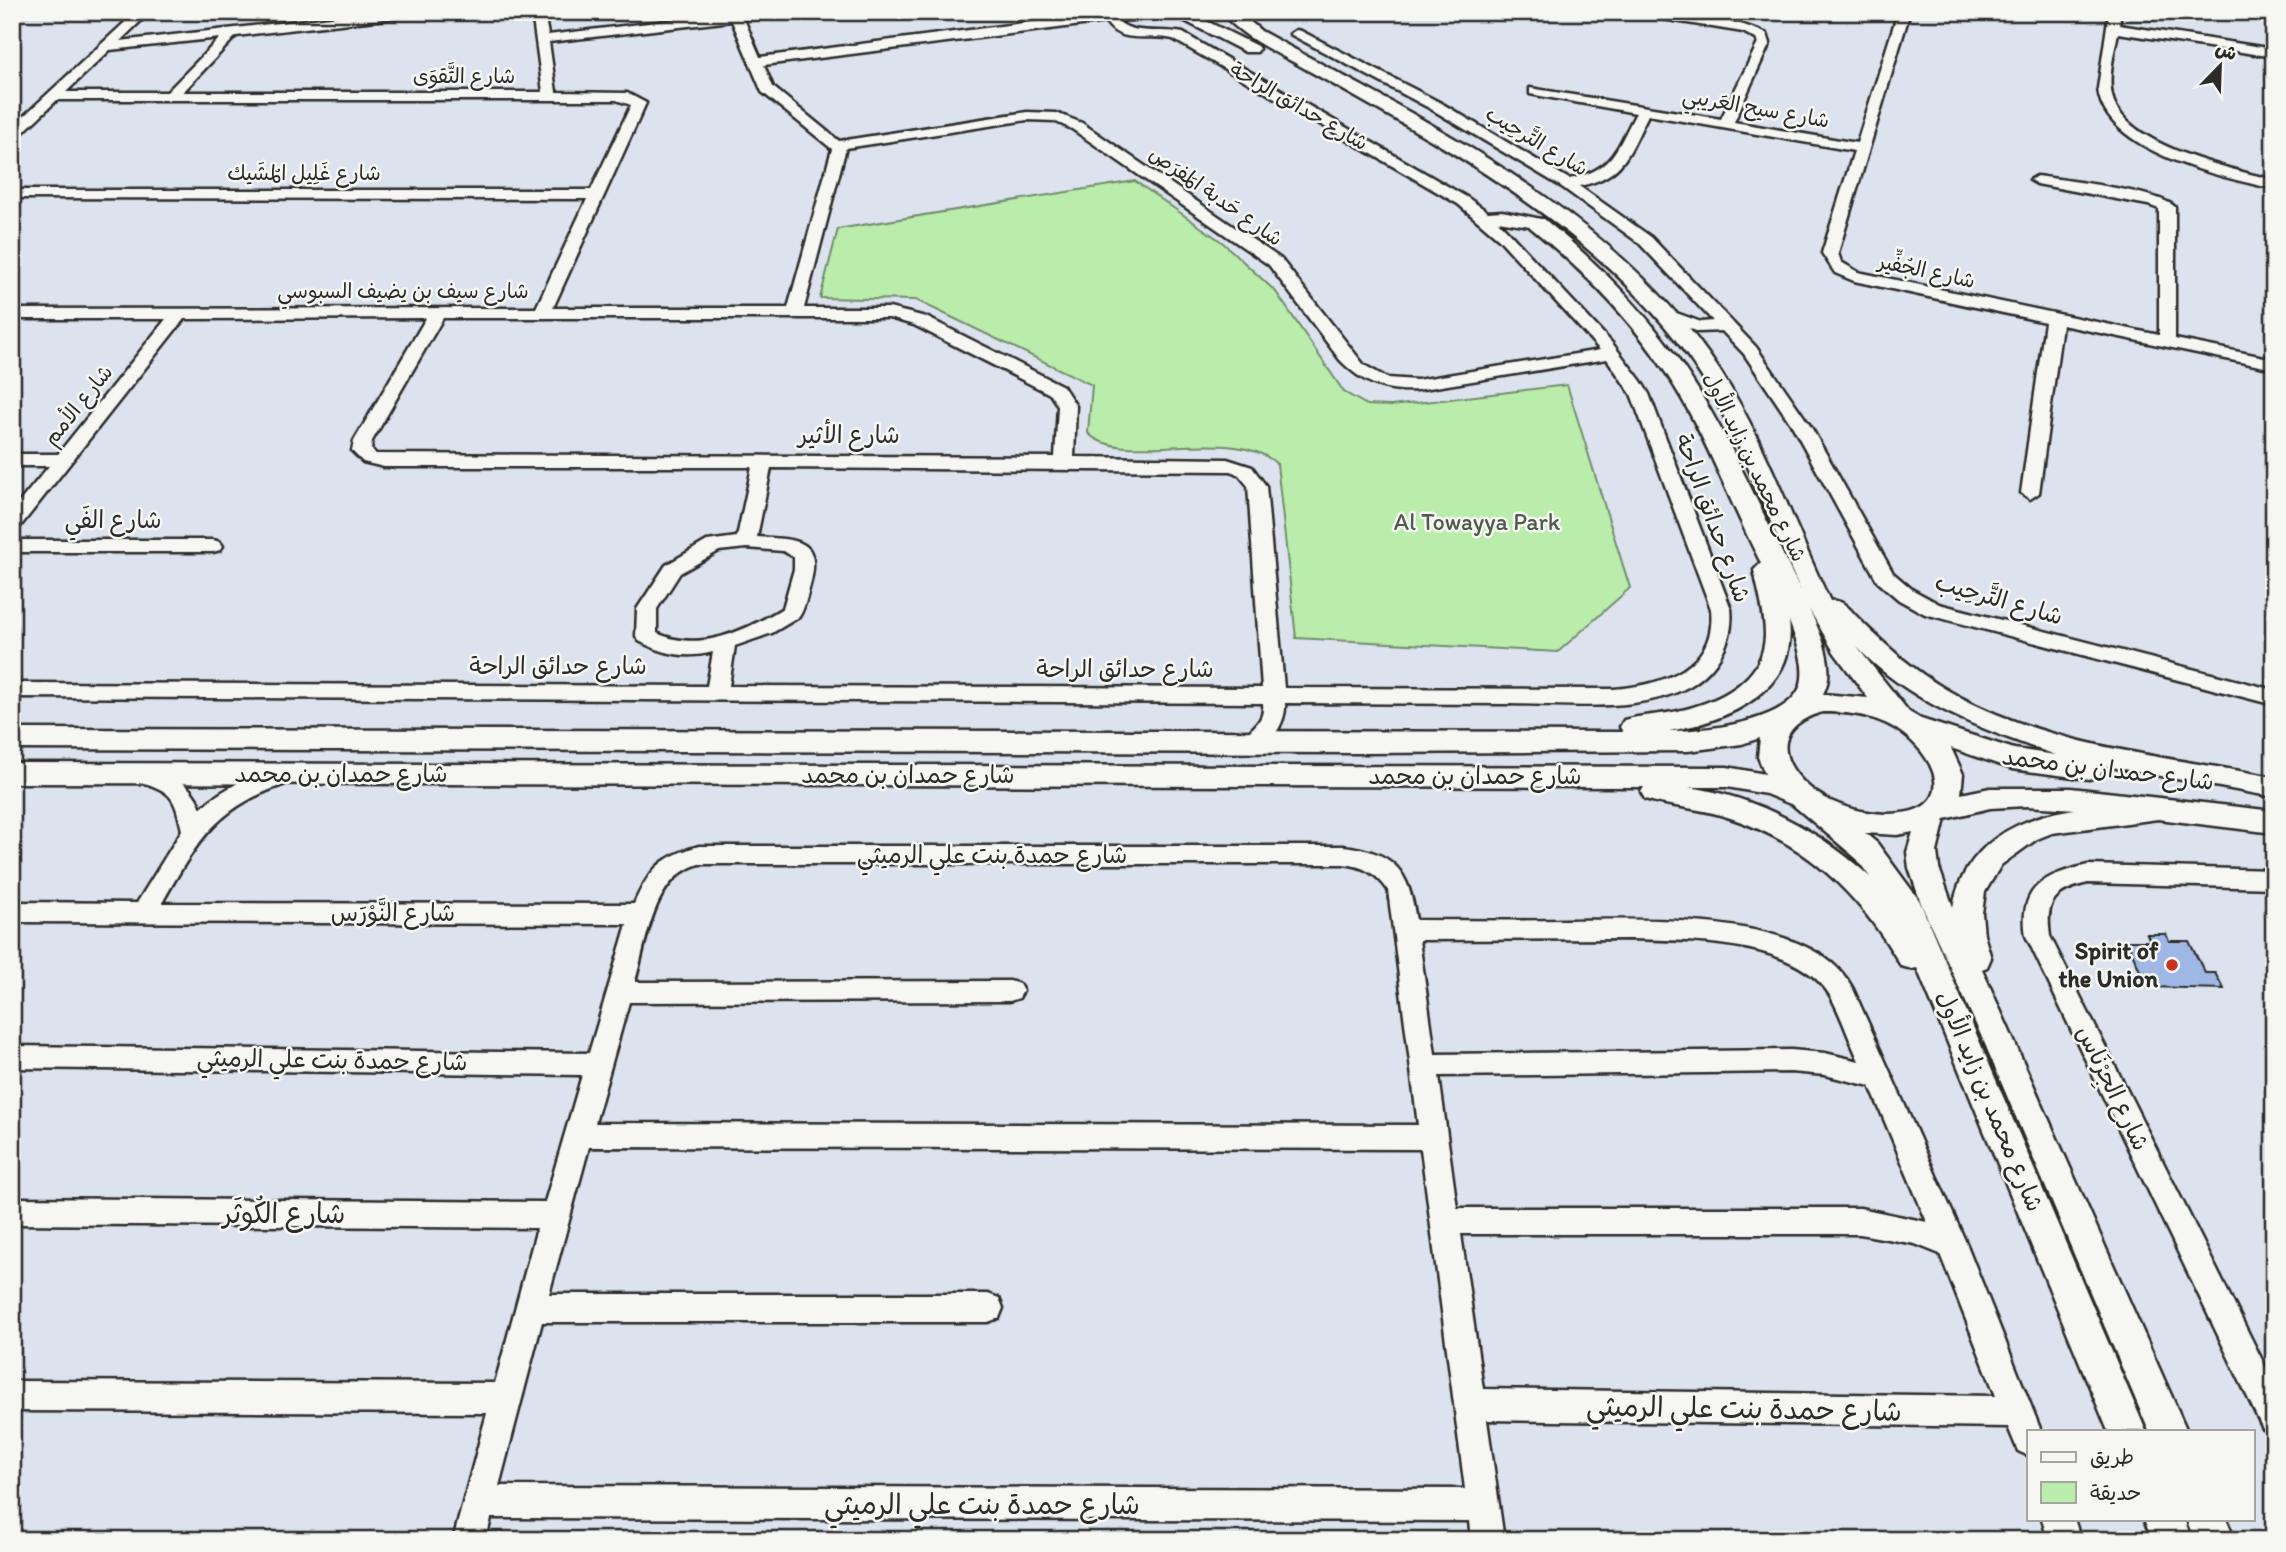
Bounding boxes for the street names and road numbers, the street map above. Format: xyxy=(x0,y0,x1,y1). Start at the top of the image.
street label: شارع حدائق الراحة xyxy=(1224,56,1373,158)
street label: شارع التَّقوَى xyxy=(413,61,515,91)
street label: شارع سيح العَريبي xyxy=(1679,82,1832,140)
street label: شارع التَّرحِيب xyxy=(1480,98,1594,184)
street label: شارع حَدبة المَفرَص xyxy=(1143,140,1288,253)
street label: شارع غَلِيل المُشَيك xyxy=(227,160,381,188)
street label: شارع الجُفِّير xyxy=(1874,244,1978,296)
street label: شارع سيف بن يضيف السبوسي xyxy=(277,278,529,310)
street label: شارع الأمم xyxy=(37,359,121,452)
street label: شارع محمد بن زايد الأول xyxy=(1696,368,1813,567)
street label: شارع الأثير xyxy=(796,418,900,452)
street label: شارع حدائق الراحة xyxy=(1667,429,1757,607)
street label: شارع الفَي xyxy=(64,505,162,541)
street label: شارع التَّرحِيب xyxy=(1931,565,2067,633)
street label: شارع حدائق الراحة xyxy=(469,651,647,683)
street label: شارع حدائق الراحة xyxy=(1036,654,1214,686)
street label: شارع حمدان بن محمد xyxy=(2000,741,2216,799)
street label: شارع حمدان بن محمد xyxy=(234,759,448,791)
street label: شارع حمدان بن محمد xyxy=(801,760,1015,792)
street label: شارع حمدان بن محمد xyxy=(1368,761,1582,793)
street label: شارع حمدة بنت علي الرميثي xyxy=(857,840,1127,876)
street label: شارع النَّوْرَس xyxy=(331,897,455,930)
street label: شارع محمد بن زايد الأول xyxy=(1928,985,2052,1217)
street label: شارع الجِرْنَاس xyxy=(2066,1021,2156,1157)
street label: شارع حمدة بنت علي الرميثي xyxy=(196,1043,468,1083)
street label: شارع الكُوثَر xyxy=(221,1195,345,1233)
street label: شارع حمدة بنت علي الرميثي xyxy=(1586,1388,1902,1436)
street label: شارع حمدة بنت علي الرميثي xyxy=(824,1487,1140,1529)

